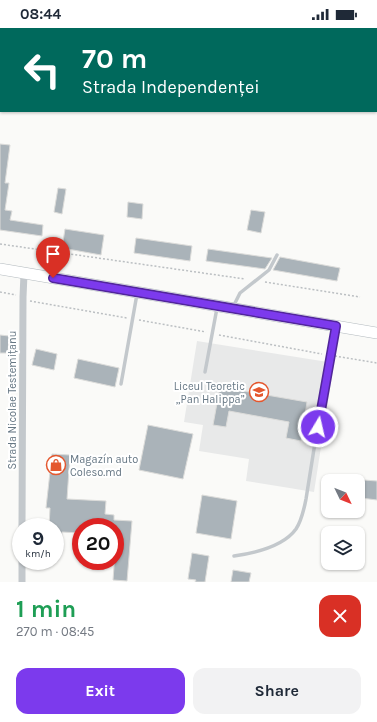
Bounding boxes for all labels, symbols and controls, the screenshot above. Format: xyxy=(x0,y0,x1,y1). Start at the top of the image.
text: 08:44 xyxy=(20,5,61,23)
text: 70 m xyxy=(82,42,147,75)
icon: left xyxy=(16,44,68,96)
text: Strada Independenței xyxy=(82,76,260,98)
pin xyxy=(36,237,70,278)
icon: arrive xyxy=(42,243,64,265)
street label: Strada Nicolae Testemițanu xyxy=(6,331,19,469)
place label: Liceul Teoretic „Pan Halippa” xyxy=(174,380,245,406)
school or university icon: Liceul Teoretic „Pan Halippa” xyxy=(248,381,270,403)
position arrow xyxy=(297,406,339,448)
place label: Magazín auto Coleso.md xyxy=(70,453,138,479)
shop icon: Magazín auto Coleso.md xyxy=(45,454,67,476)
north arrow xyxy=(321,474,365,518)
map controls xyxy=(321,474,365,570)
speed limit sign: 20 xyxy=(72,518,124,570)
button: layers xyxy=(321,526,365,570)
text: 9 xyxy=(32,527,44,550)
text: km/h xyxy=(25,548,51,560)
text: 1 min xyxy=(16,595,76,623)
button: close xyxy=(319,595,361,637)
text: 270 m · 08:45 xyxy=(16,624,94,639)
button: Exit xyxy=(16,668,185,714)
button: Share xyxy=(193,668,361,714)

